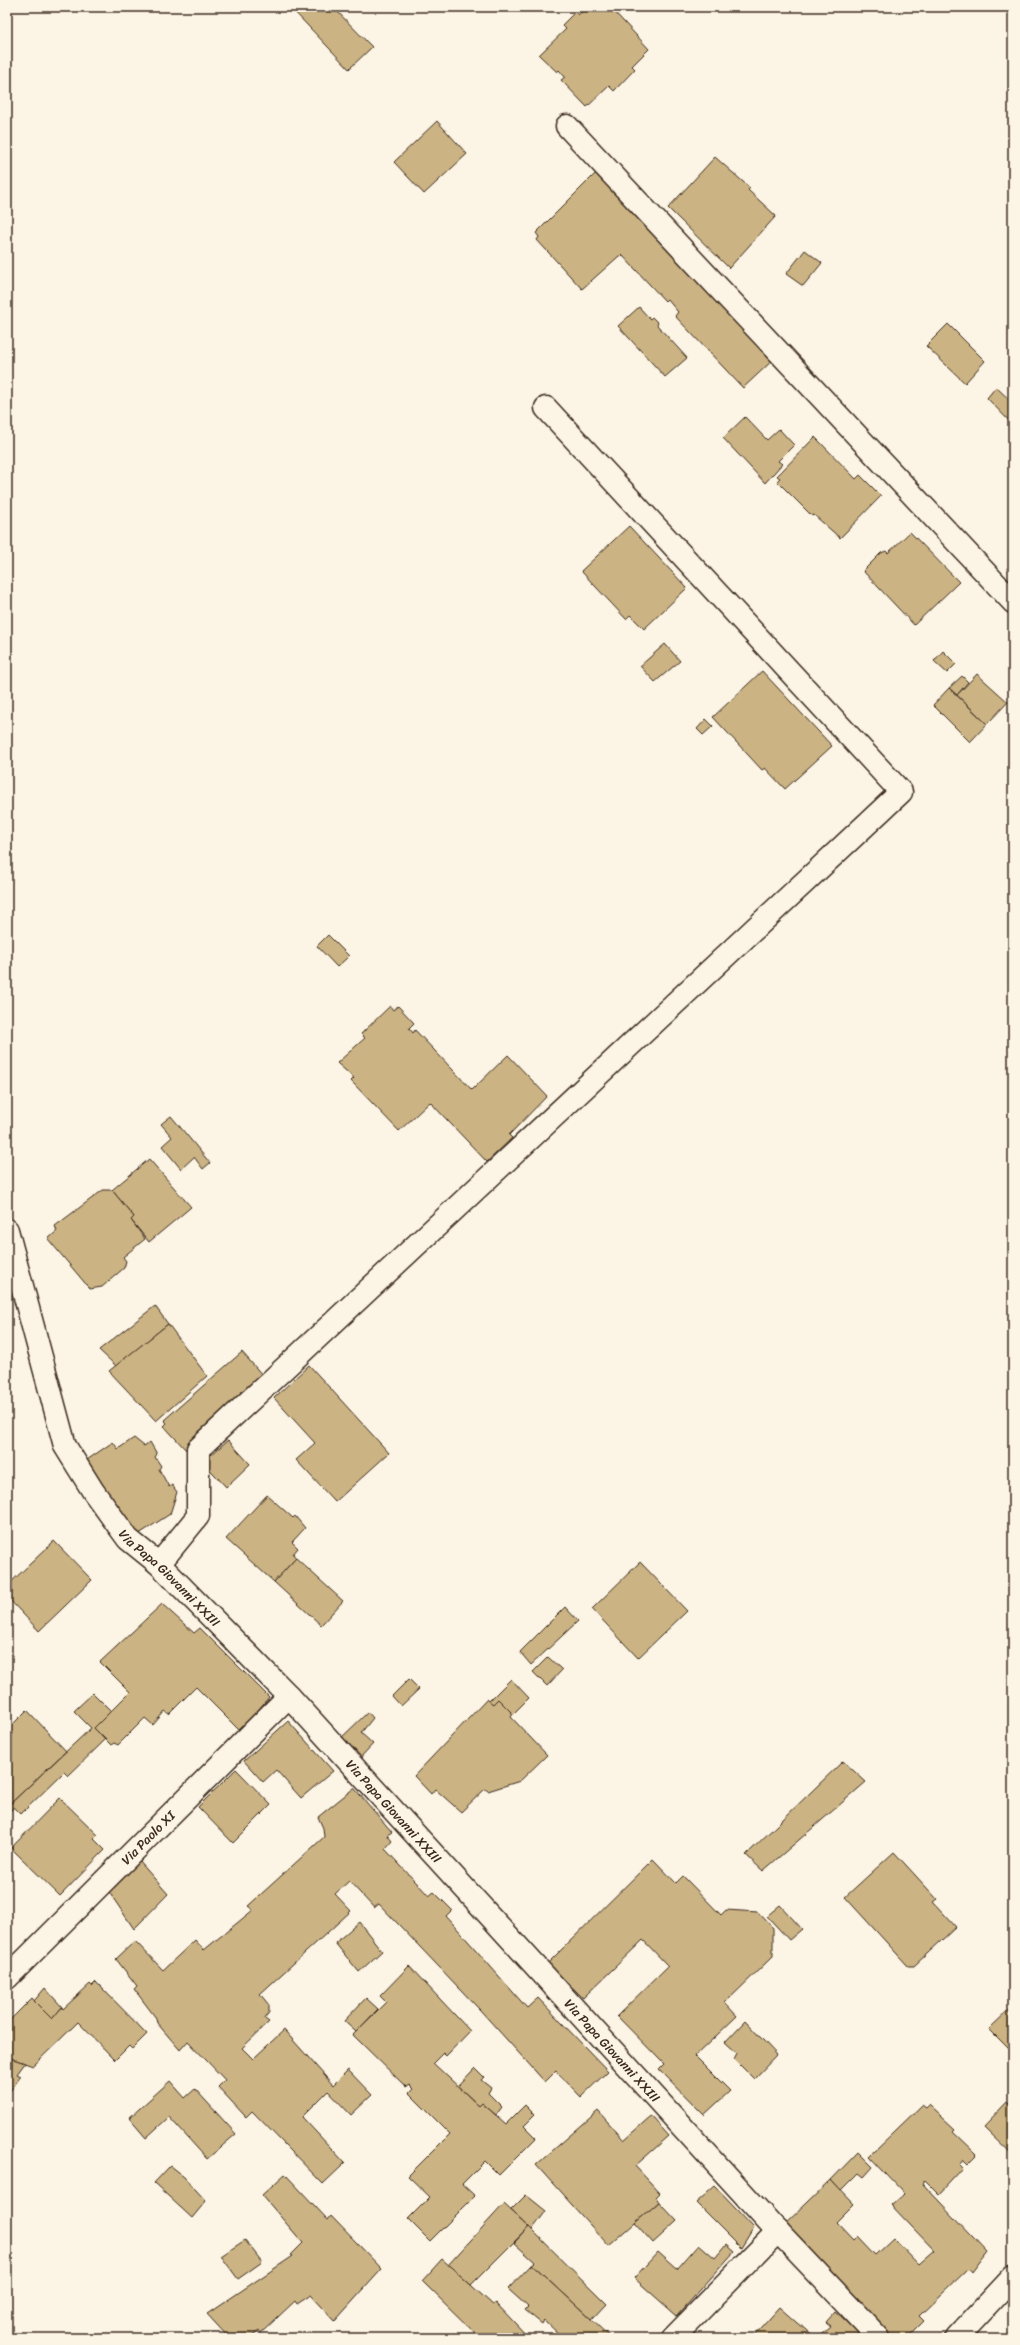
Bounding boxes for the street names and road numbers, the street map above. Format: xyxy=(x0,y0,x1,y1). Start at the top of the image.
street label: Via Papa Giovanni XXIII xyxy=(113,1524,226,1632)
street label: Via Papa Giovanni XXIII xyxy=(340,1754,448,1868)
street label: Via Paolo XI xyxy=(115,1804,181,1870)
street label: Via Papa Giovanni XXIII xyxy=(559,1993,666,2108)

